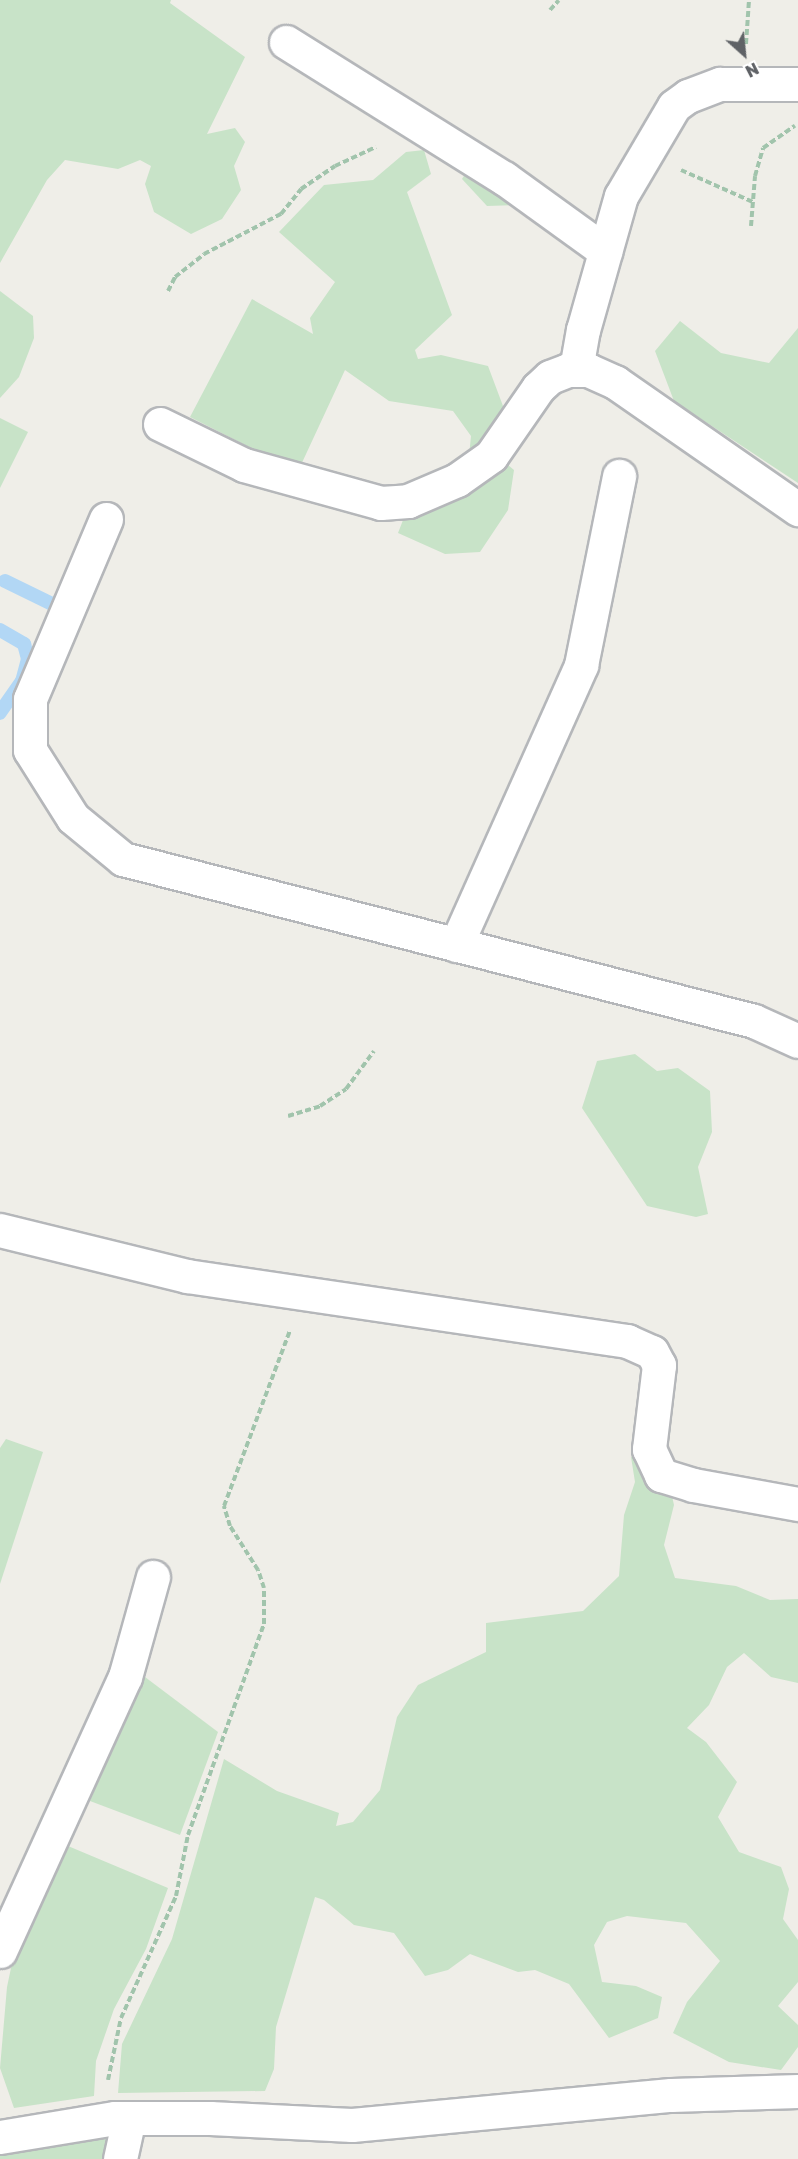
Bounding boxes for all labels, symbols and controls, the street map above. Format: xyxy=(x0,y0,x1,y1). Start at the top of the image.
north arrow xyxy=(714,24,774,84)
text: N xyxy=(742,58,762,82)

